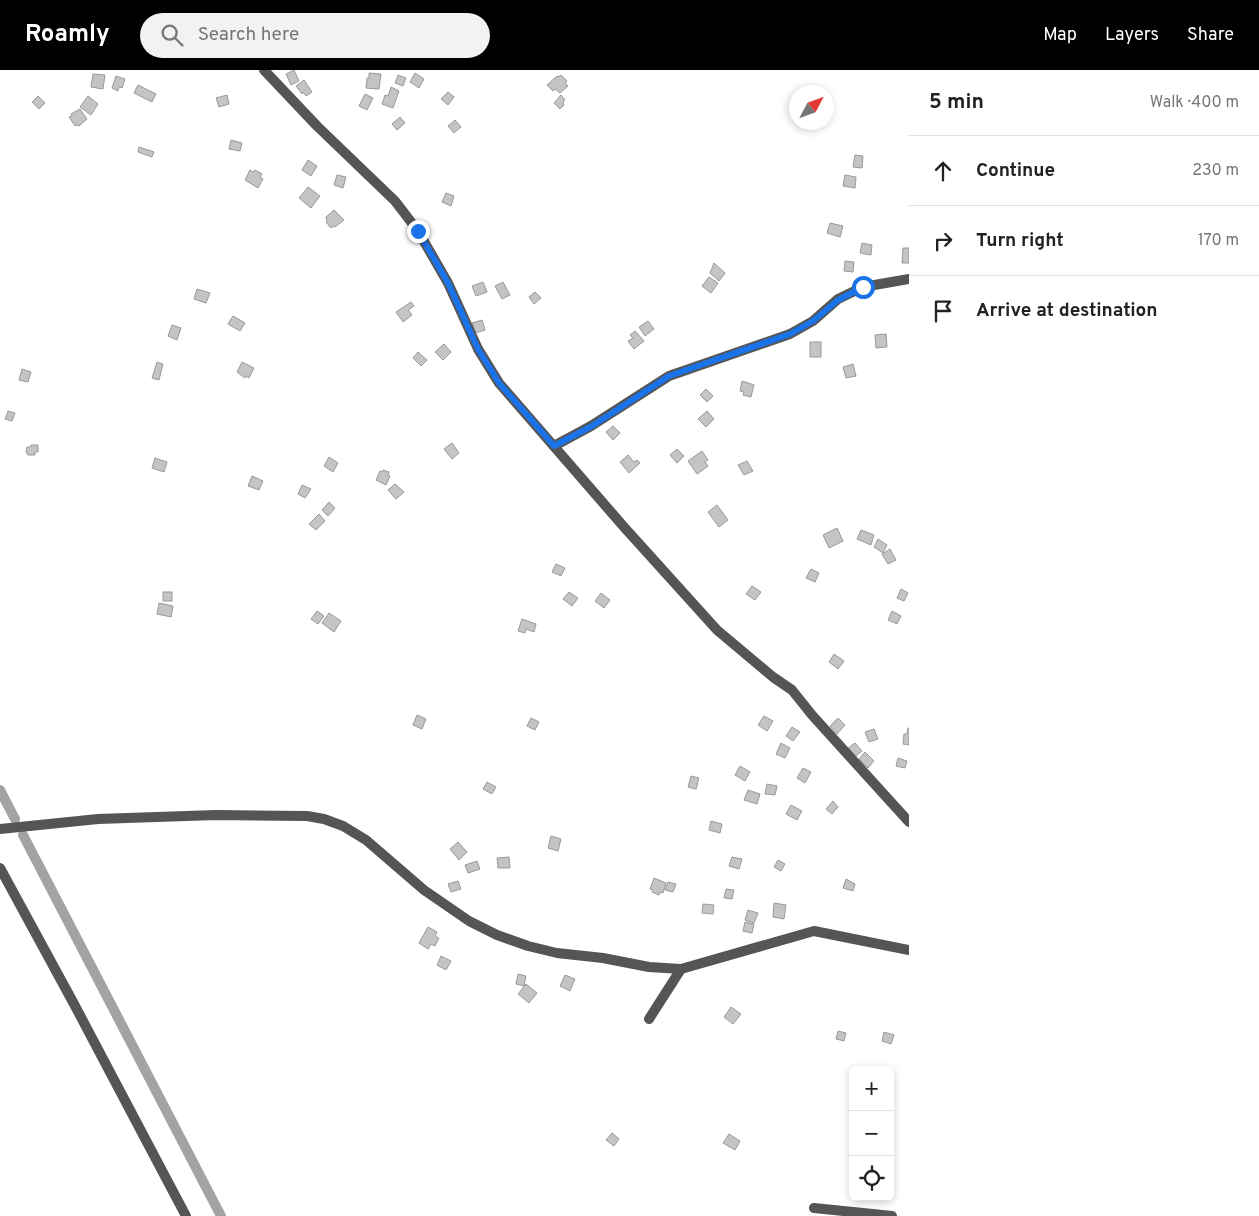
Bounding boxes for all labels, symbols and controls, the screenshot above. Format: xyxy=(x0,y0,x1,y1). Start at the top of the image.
search box xyxy=(140,13,490,58)
text: Roamly xyxy=(25,20,110,50)
icon: search xyxy=(158,21,186,49)
text: Search here xyxy=(198,23,299,47)
text: Map xyxy=(1043,24,1077,47)
text: Layers xyxy=(1105,24,1159,47)
text: Share xyxy=(1187,24,1234,47)
north arrow xyxy=(789,85,834,130)
text: 5 min xyxy=(929,89,984,116)
text: Walk · 400 m xyxy=(1150,93,1239,113)
icon: ahead xyxy=(929,157,957,185)
text: Continue xyxy=(976,159,1055,183)
text: 230 m xyxy=(1192,161,1239,181)
route end xyxy=(407,220,430,243)
icon: right xyxy=(929,227,957,255)
text: Turn right xyxy=(976,229,1064,253)
text: 170 m xyxy=(1198,231,1239,251)
route start xyxy=(852,276,875,299)
icon: arrive xyxy=(929,297,957,325)
text: Arrive at destination xyxy=(976,299,1157,323)
map controls xyxy=(849,1066,894,1201)
button: + xyxy=(849,1066,894,1111)
button: − xyxy=(849,1111,894,1156)
button: locate xyxy=(849,1156,894,1201)

